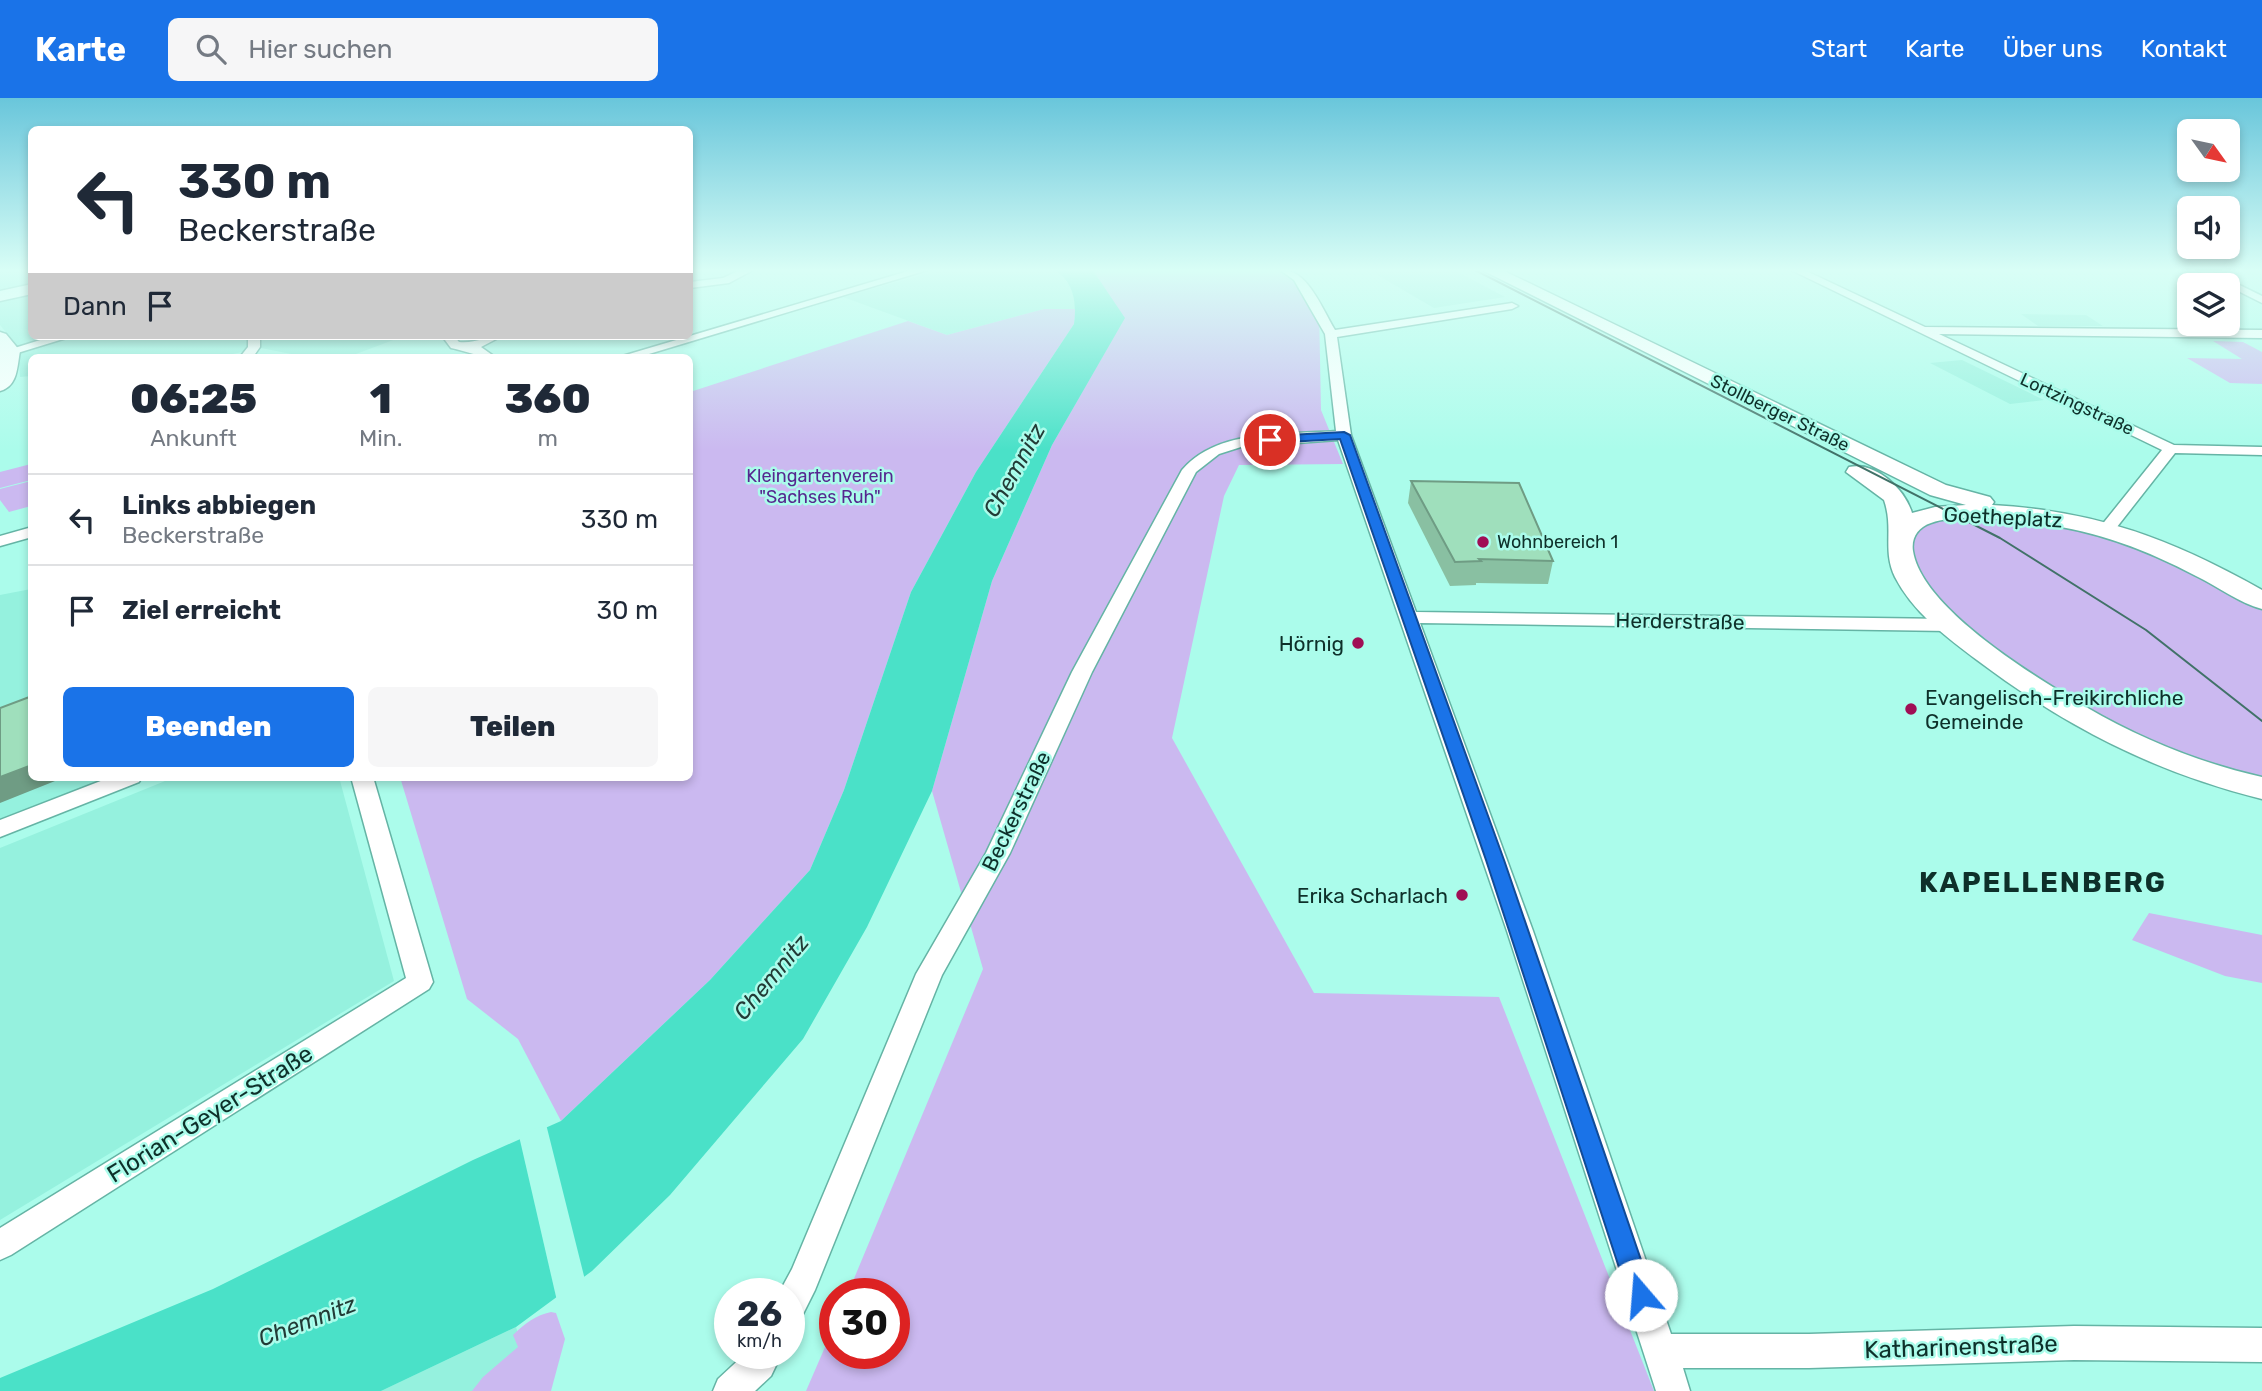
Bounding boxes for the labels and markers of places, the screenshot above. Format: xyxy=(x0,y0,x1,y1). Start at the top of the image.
pin xyxy=(1240,410,1300,470)
place label: Wohnbereich 1 xyxy=(1497,531,1618,553)
marker: Wohnbereich 1 xyxy=(1475,534,1491,550)
place label: Hörnig xyxy=(1279,631,1344,656)
marker: Hörnig xyxy=(1350,635,1366,651)
place label: Evangelisch-Freikirchliche Gemeinde xyxy=(1925,685,2184,734)
marker: Evangelisch-Freikirchliche Gemeinde xyxy=(1903,701,1919,717)
place label: Erika Scharlach xyxy=(1297,883,1448,908)
marker: Erika Scharlach xyxy=(1454,887,1470,903)

